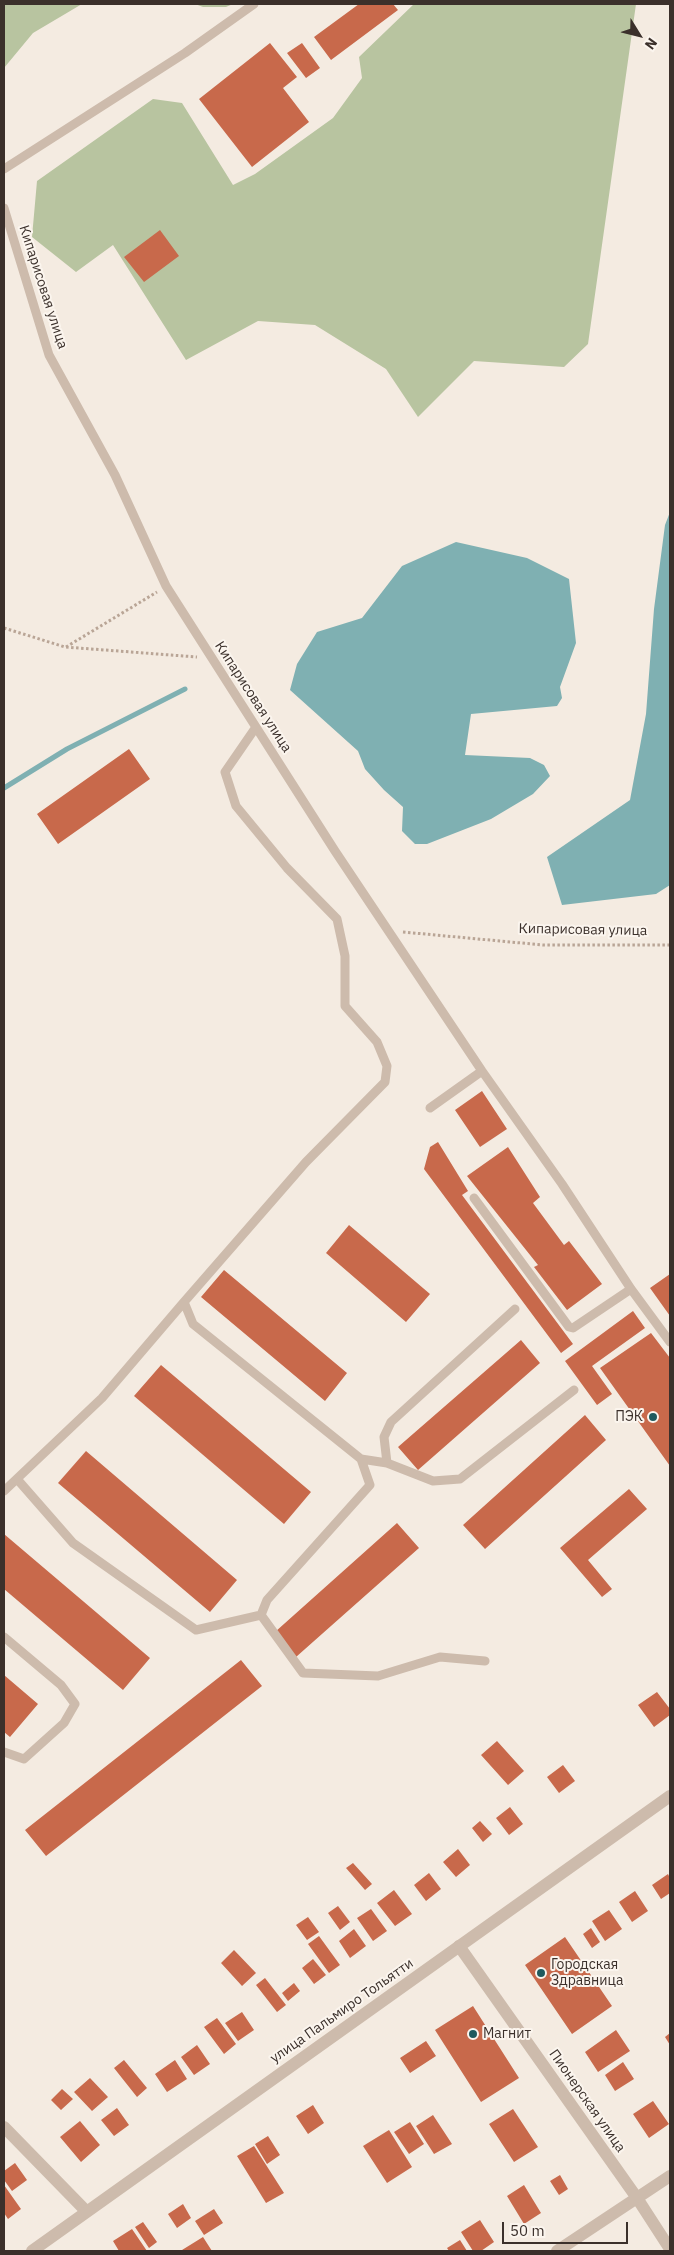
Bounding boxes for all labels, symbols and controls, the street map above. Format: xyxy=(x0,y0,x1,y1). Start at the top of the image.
north arrow xyxy=(614,10,664,60)
text: N xyxy=(641,34,661,53)
street label: Кипарисовая улица xyxy=(15,223,71,351)
street label: Кипарисовая улица xyxy=(211,638,295,756)
street label: Кипарисовая улица xyxy=(518,920,648,940)
place label: ПЭК xyxy=(615,1409,643,1425)
marker: ПЭК xyxy=(647,1411,659,1423)
street label: улица Пальмиро Тольятти xyxy=(267,1955,417,2067)
place label: Городская Здравница xyxy=(551,1957,623,1990)
marker: Городская Здравница xyxy=(535,1967,547,1979)
place label: Магнит xyxy=(483,2026,531,2042)
marker: Магнит xyxy=(467,2028,479,2040)
street label: Пионерская улица xyxy=(545,2046,629,2156)
scale bar xyxy=(504,2212,630,2244)
text: 50 m xyxy=(510,2221,545,2240)

